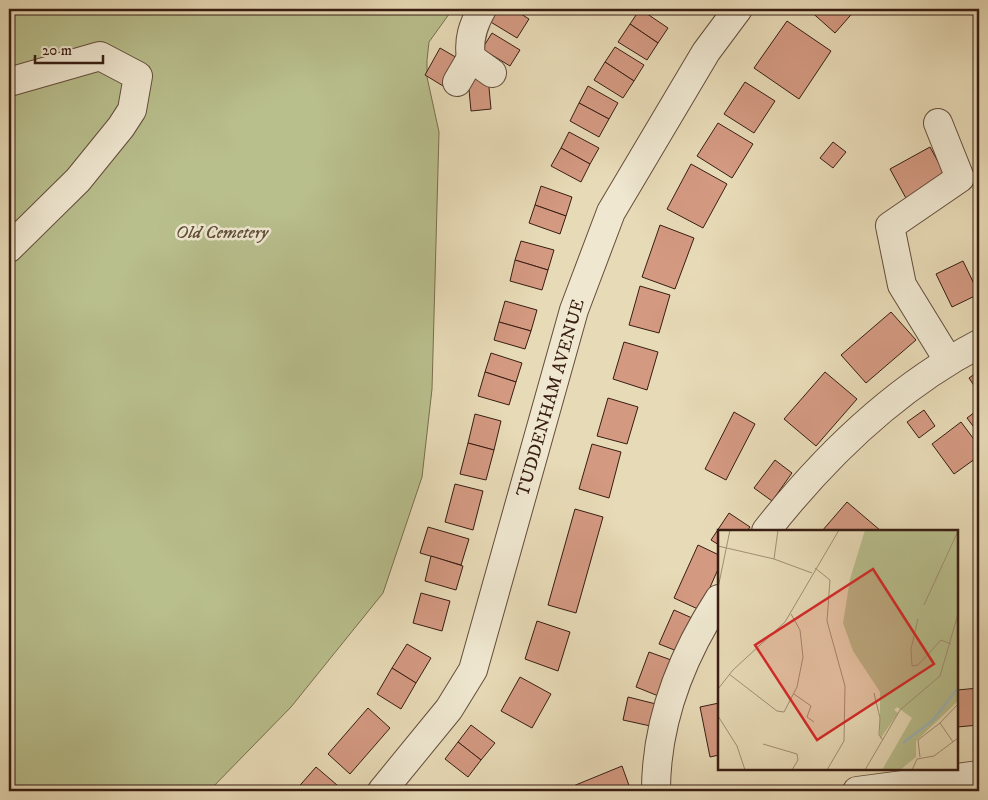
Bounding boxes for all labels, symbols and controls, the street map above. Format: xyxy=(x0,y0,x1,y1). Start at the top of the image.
scale bar xyxy=(35,32,102,64)
text: 20 m xyxy=(42,41,72,60)
park label: Old Cemetery xyxy=(176,222,269,244)
street label: TUDDENHAM AVENUE xyxy=(512,296,590,500)
inset map xyxy=(718,530,958,770)

